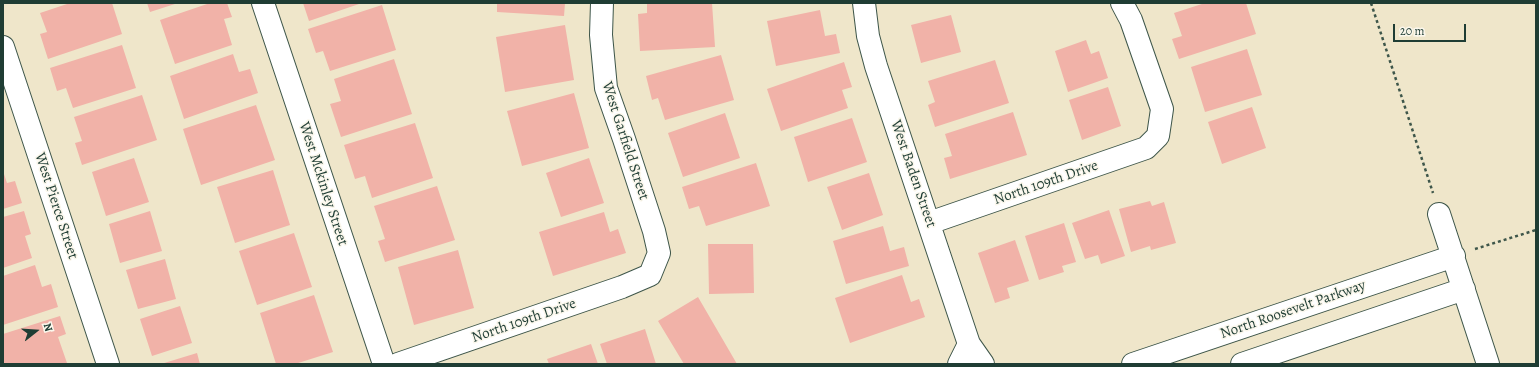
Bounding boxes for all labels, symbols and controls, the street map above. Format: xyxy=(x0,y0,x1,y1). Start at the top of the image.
scale bar xyxy=(1395,16,1468,42)
text: 20 m xyxy=(1400,23,1424,39)
street label: West Garfield Street xyxy=(597,80,653,202)
street label: West Baden Street xyxy=(886,118,940,230)
street label: West Mckinley Street xyxy=(294,120,352,248)
street label: West Pierce Street xyxy=(30,150,82,262)
street label: North 109th Drive xyxy=(991,157,1101,209)
street label: North Roosevelt Parkway xyxy=(1218,277,1368,343)
street label: North 109th Drive xyxy=(469,295,579,347)
north arrow xyxy=(16,311,56,351)
text: N xyxy=(40,321,56,333)

